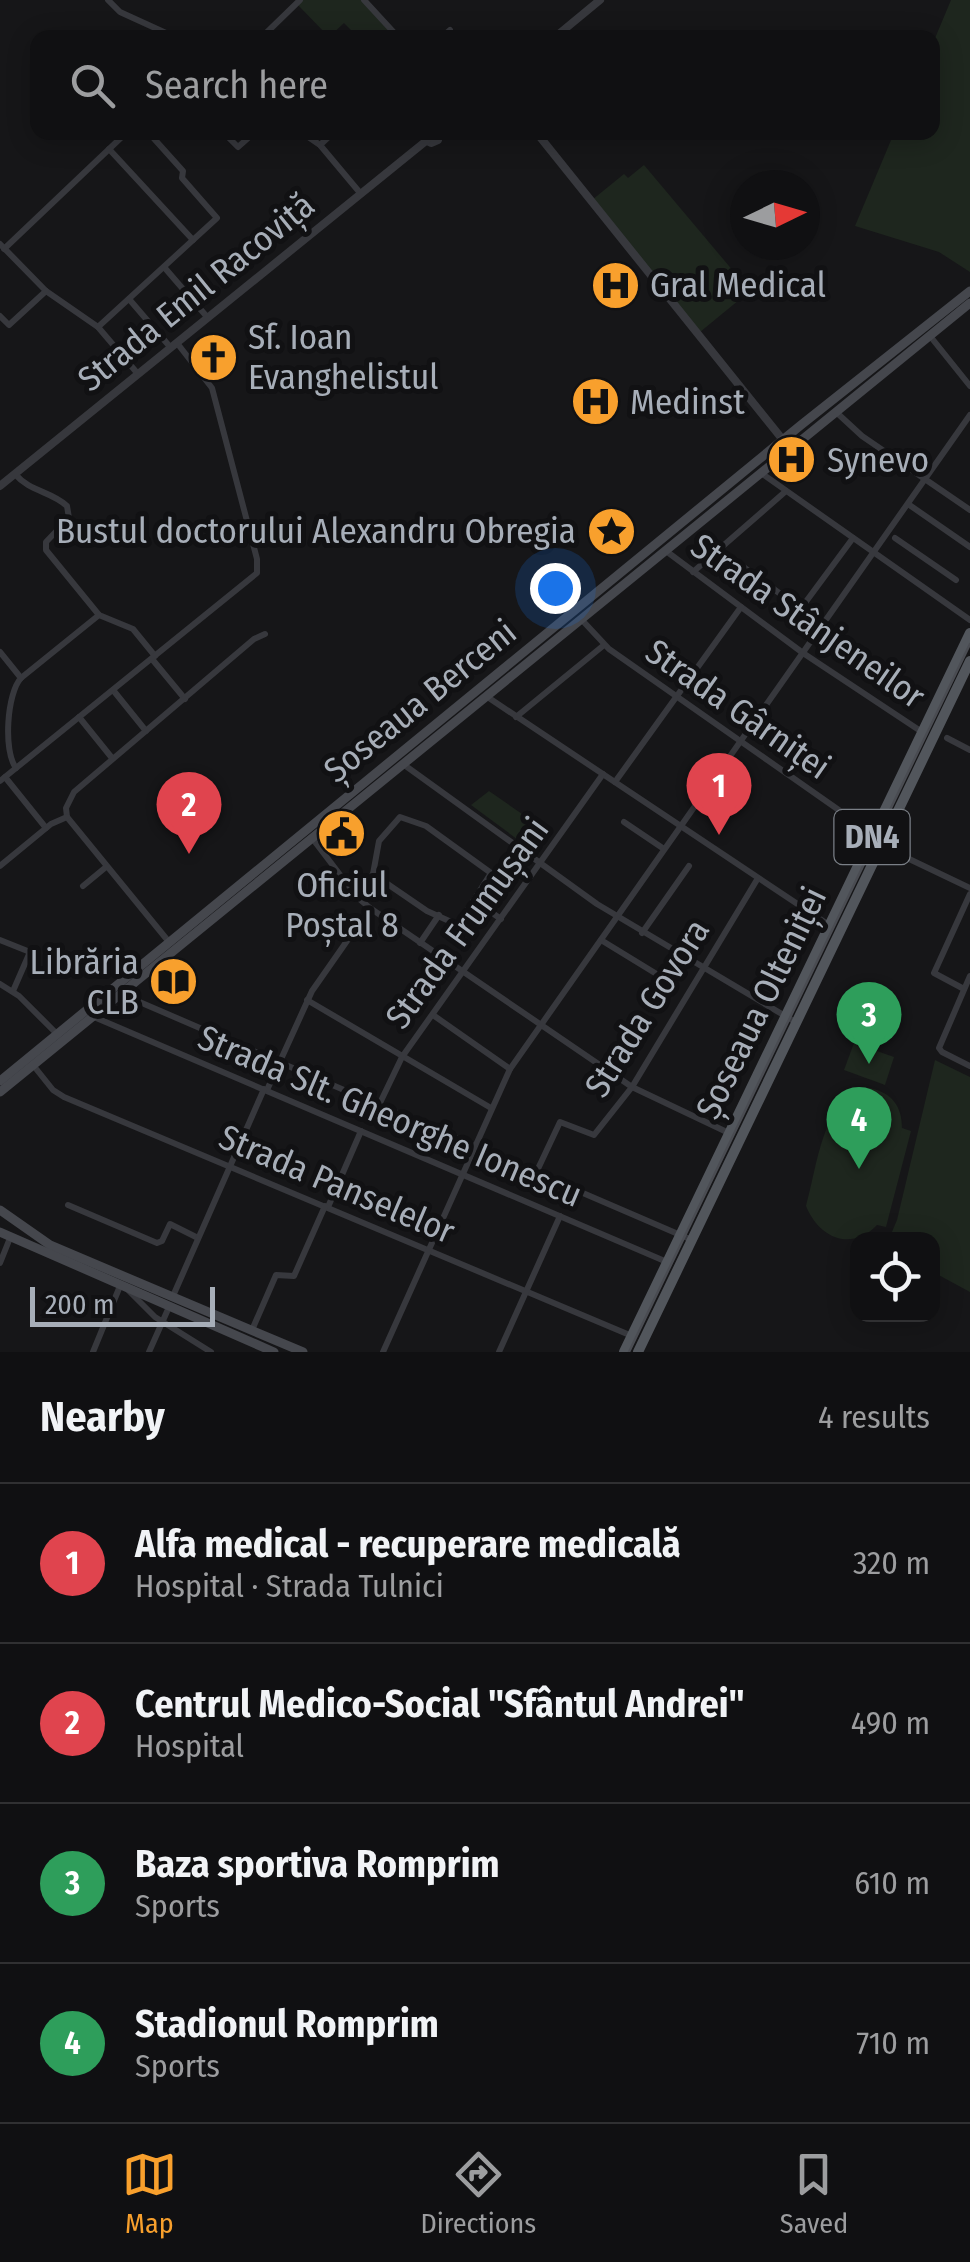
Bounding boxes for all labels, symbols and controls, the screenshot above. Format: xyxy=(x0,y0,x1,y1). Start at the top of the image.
search box xyxy=(30,30,940,140)
icon: search xyxy=(65,58,120,113)
text: Search here xyxy=(145,62,328,108)
north arrow xyxy=(730,170,820,260)
street label: Strada Emil Racoviță xyxy=(69,184,323,401)
hospital icon: Gral Medical xyxy=(589,259,641,311)
place label: Gral Medical xyxy=(650,264,826,306)
place label: Sf. Ioan Evanghelistul xyxy=(248,316,439,398)
church icon: Sf. Ioan Evanghelistul xyxy=(187,331,239,383)
hospital icon: Medinst xyxy=(569,376,621,428)
place label: Medinst xyxy=(630,381,745,423)
hospital icon: Synevo xyxy=(766,434,818,486)
place label: Synevo xyxy=(827,439,929,481)
place icon: Bustul doctorului Alexandru Obregia xyxy=(585,505,637,557)
place label: Bustul doctorului Alexandru Obregia xyxy=(56,510,576,552)
street label: Strada Stânjeneilor xyxy=(683,525,933,717)
your location xyxy=(530,563,581,614)
street label: Șoseaua Berceni xyxy=(315,611,525,792)
street label: Strada Gârniței xyxy=(637,630,838,789)
pin: 1 xyxy=(686,752,752,835)
pin: 2 xyxy=(156,772,222,854)
public building icon: Oficiul Poștal 8 xyxy=(316,807,368,859)
street label: Strada Frumușani xyxy=(376,809,558,1037)
road number: DN4 xyxy=(834,810,910,864)
place label: Oficiul Poștal 8 xyxy=(285,864,399,947)
street label: Șoseaua Olteniței xyxy=(687,880,836,1126)
street label: Strada Govora xyxy=(576,911,718,1105)
place label: Librăria CLB xyxy=(30,941,139,1023)
library icon: Librăria CLB xyxy=(148,956,200,1008)
pin: 3 xyxy=(836,982,902,1064)
street label: Strada Slt. Gheorghe Ionescu xyxy=(192,1016,588,1216)
pin: 4 xyxy=(826,1086,892,1169)
street label: Strada Panselelor xyxy=(213,1116,461,1252)
map controls xyxy=(850,1232,940,1322)
button: locate xyxy=(850,1232,940,1322)
scale bar xyxy=(30,1282,215,1326)
text: 200 m xyxy=(45,1288,115,1321)
text: Nearby xyxy=(40,1392,165,1442)
text: 4 results xyxy=(818,1398,930,1436)
text: Alfa medical - recuperare medicală xyxy=(135,1521,681,1567)
text: 1 xyxy=(66,1544,79,1582)
text: 320 m xyxy=(853,1544,930,1582)
text: Hospital · Strada Tulnici xyxy=(135,1567,444,1605)
text: Centrul Medico-Social "Sfântul Andrei" xyxy=(135,1681,745,1727)
text: 2 xyxy=(65,1704,80,1742)
text: 490 m xyxy=(851,1704,930,1742)
text: Hospital xyxy=(135,1727,244,1765)
text: Baza sportiva Romprim xyxy=(135,1841,500,1887)
text: 3 xyxy=(65,1864,80,1902)
text: 610 m xyxy=(854,1864,930,1902)
text: Sports xyxy=(135,1887,220,1925)
text: Stadionul Romprim xyxy=(135,2001,439,2047)
text: 4 xyxy=(64,2024,81,2062)
text: 710 m xyxy=(856,2024,930,2062)
text: Sports xyxy=(135,2047,220,2085)
tab: Map xyxy=(122,2147,177,2240)
tab: Directions xyxy=(420,2147,536,2240)
tab: Saved xyxy=(780,2147,848,2240)

